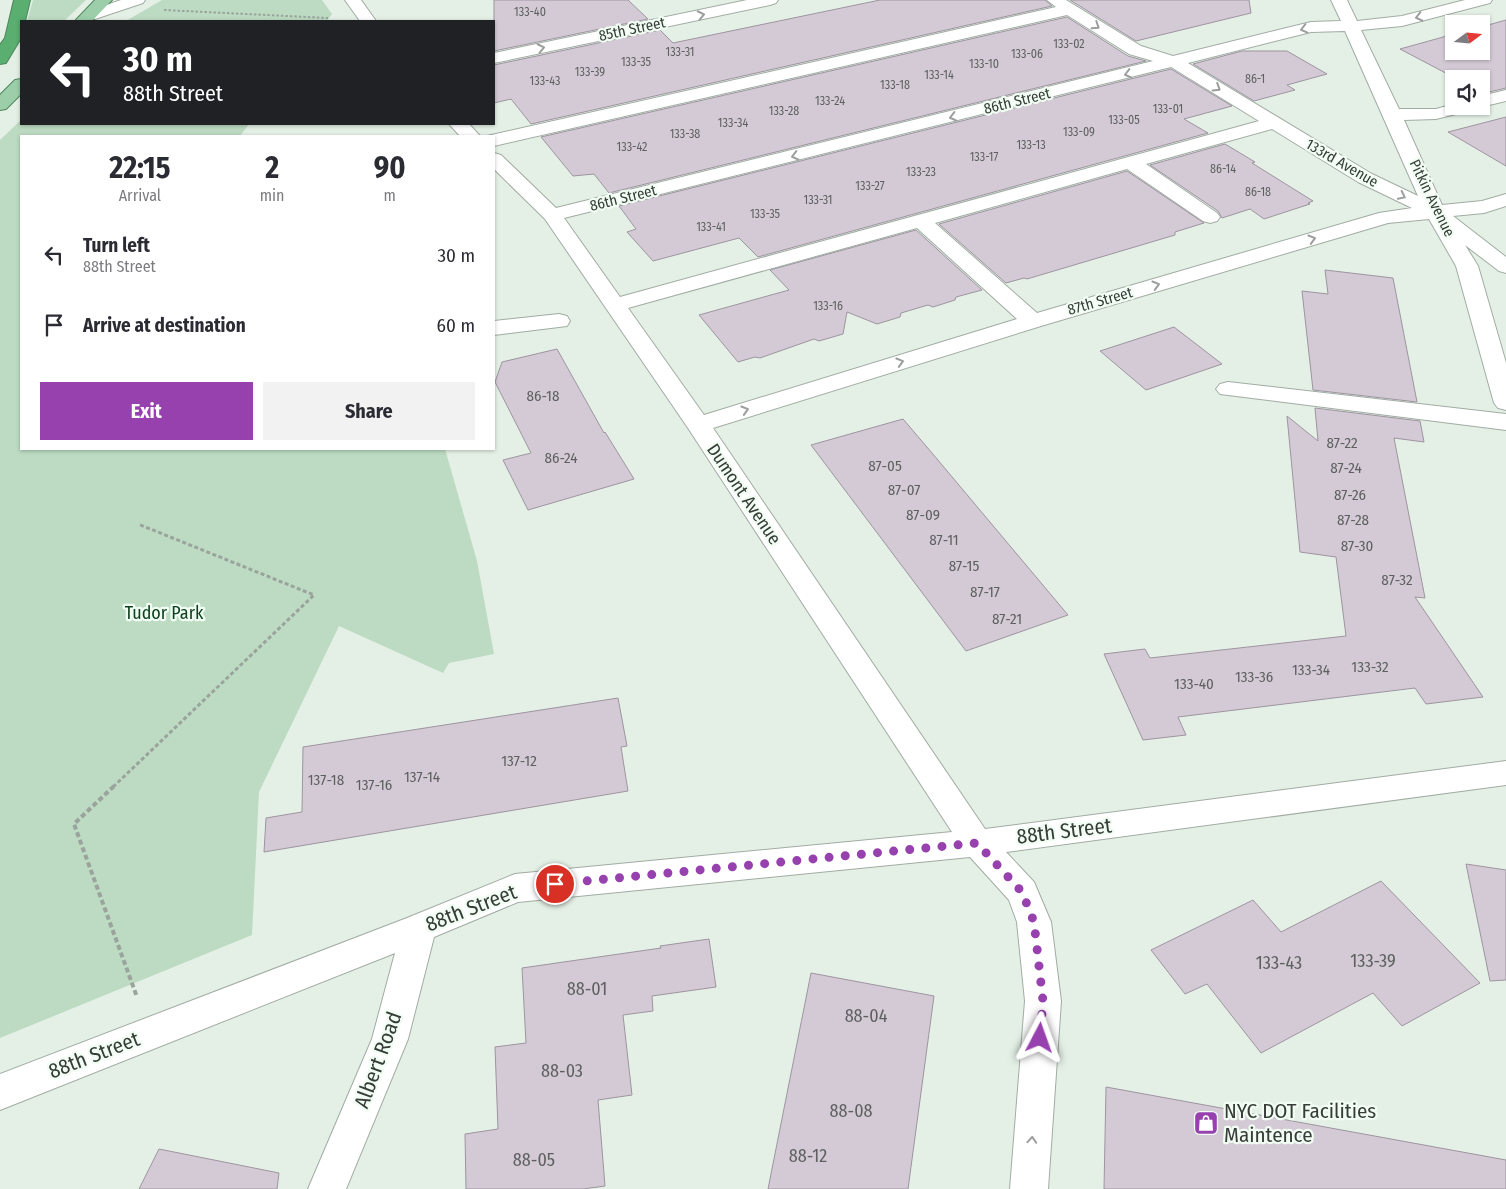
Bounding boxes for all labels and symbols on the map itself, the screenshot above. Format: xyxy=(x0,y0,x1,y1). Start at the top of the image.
house number: 133-40 xyxy=(514,5,546,19)
one-way arrow xyxy=(696,10,705,20)
one-way arrow xyxy=(1416,11,1424,21)
street label: 85th Street xyxy=(597,13,667,45)
north arrow xyxy=(1445,15,1490,60)
one-way arrow xyxy=(1091,20,1100,29)
one-way arrow xyxy=(1299,23,1308,34)
house number: 133-02 xyxy=(1053,37,1085,51)
one-way arrow xyxy=(537,43,546,54)
house number: 133-31 xyxy=(665,45,695,59)
house number: 133-06 xyxy=(1011,47,1043,61)
house number: 133-35 xyxy=(621,55,652,69)
house number: 133-10 xyxy=(969,57,999,71)
house number: 133-39 xyxy=(575,65,605,79)
house number: 133-14 xyxy=(924,68,954,82)
one-way arrow xyxy=(1123,68,1132,79)
house number: 86-1 xyxy=(1245,72,1265,86)
house number: 133-43 xyxy=(530,74,560,88)
house number: 133-18 xyxy=(880,78,910,92)
one-way arrow xyxy=(1211,82,1220,91)
street label: 86th Street xyxy=(982,84,1052,118)
house number: 133-24 xyxy=(815,94,845,108)
house number: 133-01 xyxy=(1153,102,1183,116)
house number: 133-28 xyxy=(769,104,799,118)
one-way arrow xyxy=(948,111,957,122)
house number: 133-05 xyxy=(1108,113,1140,127)
house number: 133-34 xyxy=(718,116,748,130)
house number: 133-09 xyxy=(1063,125,1095,139)
house number: 133-38 xyxy=(670,127,700,141)
street label: 133rd Avenue xyxy=(1302,135,1382,191)
house number: 133-13 xyxy=(1016,138,1046,152)
house number: 133-42 xyxy=(617,140,647,154)
one-way arrow xyxy=(792,150,800,160)
house number: 133-17 xyxy=(970,150,998,164)
street label: Pitkin Avenue xyxy=(1406,156,1458,240)
house number: 86-14 xyxy=(1210,162,1236,176)
house number: 133-23 xyxy=(906,165,936,179)
house number: 133-27 xyxy=(855,179,885,193)
street label: 86th Street xyxy=(588,181,658,215)
house number: 86-18 xyxy=(1245,185,1271,199)
one-way arrow xyxy=(1397,190,1406,200)
house number: 133-31 xyxy=(803,193,833,207)
house number: 133-35 xyxy=(750,207,781,221)
house number: 133-41 xyxy=(696,220,726,234)
one-way arrow xyxy=(1308,234,1316,245)
one-way arrow xyxy=(1151,280,1160,290)
street label: 87th Street xyxy=(1066,283,1135,319)
house number: 133-16 xyxy=(813,299,843,313)
one-way arrow xyxy=(895,358,904,368)
house number: 86-18 xyxy=(527,387,559,405)
one-way arrow xyxy=(740,406,748,416)
house number: 87-22 xyxy=(1326,434,1358,452)
street label: Dumont Avenue xyxy=(702,439,786,549)
house number: 86-24 xyxy=(544,449,578,467)
house number: 87-05 xyxy=(868,457,902,475)
house number: 87-24 xyxy=(1330,459,1362,477)
house number: 87-07 xyxy=(888,481,920,499)
house number: 87-26 xyxy=(1334,486,1366,504)
house number: 87-09 xyxy=(906,506,940,524)
house number: 87-28 xyxy=(1337,511,1369,529)
house number: 87-11 xyxy=(929,531,959,549)
house number: 87-30 xyxy=(1341,537,1373,555)
house number: 87-15 xyxy=(949,557,979,575)
house number: 87-32 xyxy=(1381,571,1413,589)
house number: 87-17 xyxy=(970,583,1000,601)
park label: Tudor Park xyxy=(125,602,204,624)
house number: 87-21 xyxy=(992,610,1022,628)
house number: 133-32 xyxy=(1351,658,1389,676)
house number: 133-34 xyxy=(1292,661,1330,679)
house number: 133-36 xyxy=(1235,668,1273,686)
house number: 133-40 xyxy=(1174,675,1214,693)
house number: 137-12 xyxy=(501,752,537,770)
house number: 137-14 xyxy=(404,768,440,786)
house number: 137-18 xyxy=(308,771,344,789)
house number: 137-16 xyxy=(356,776,392,794)
street label: 88th Street xyxy=(1015,812,1113,850)
pin xyxy=(534,863,576,905)
street label: 88th Street xyxy=(422,879,520,937)
house number: 133-39 xyxy=(1350,950,1396,972)
house number: 133-43 xyxy=(1256,952,1302,974)
house number: 88-01 xyxy=(567,978,607,1000)
house number: 88-04 xyxy=(845,1005,888,1027)
street label: Albert Road xyxy=(349,1008,407,1112)
position arrow xyxy=(1013,1011,1065,1063)
street label: 88th Street xyxy=(45,1026,143,1084)
house number: 88-03 xyxy=(541,1060,583,1082)
place label: NYC DOT Facilities Maintence xyxy=(1224,1098,1376,1148)
house number: 88-08 xyxy=(829,1100,873,1122)
shop icon: NYC DOT Facilities Maintence xyxy=(1193,1110,1219,1136)
one-way arrow xyxy=(1027,1136,1038,1144)
house number: 88-12 xyxy=(789,1145,827,1167)
house number: 88-05 xyxy=(513,1149,555,1171)

